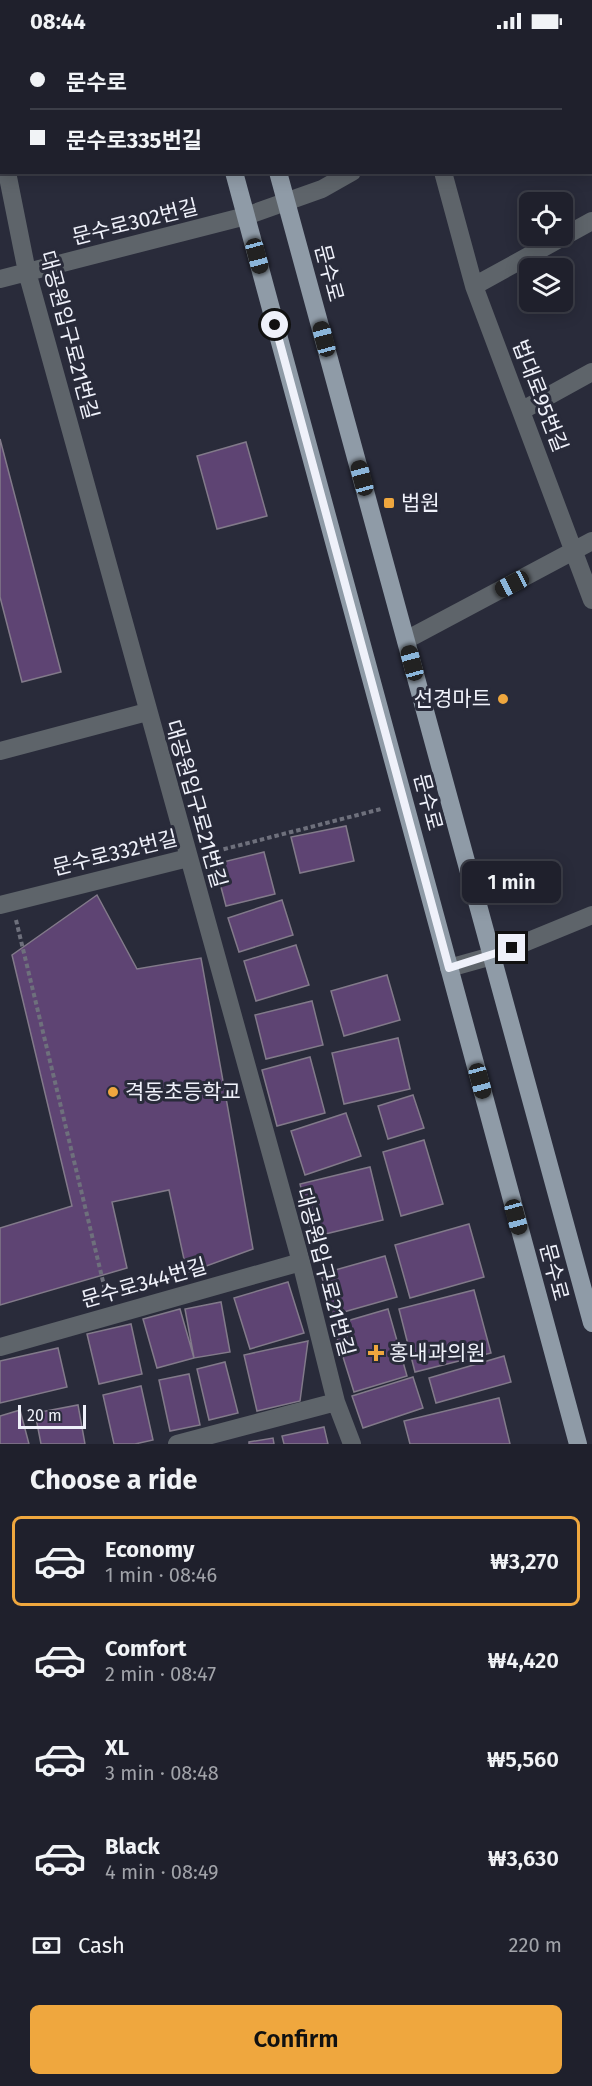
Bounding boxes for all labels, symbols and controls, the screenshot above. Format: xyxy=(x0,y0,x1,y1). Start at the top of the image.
text: 08:44 xyxy=(30,8,86,35)
text: 문수로 xyxy=(66,69,127,96)
text: 문수로335번길 xyxy=(66,127,202,154)
map controls xyxy=(519,192,573,312)
button: locate xyxy=(519,192,573,246)
street label: 문수로302번길 xyxy=(69,194,201,250)
car xyxy=(244,236,270,276)
street label: 문수로 xyxy=(309,242,349,304)
street label: 대공원입구로21번길 xyxy=(34,248,104,422)
button: layers xyxy=(519,258,573,312)
route start xyxy=(261,311,288,338)
car xyxy=(311,319,337,359)
street label: 법대로95번길 xyxy=(507,336,573,456)
car xyxy=(349,458,375,498)
place label: 법원 xyxy=(401,490,440,516)
marker: 법원 xyxy=(382,496,396,510)
car xyxy=(492,568,532,600)
car xyxy=(399,643,425,683)
place label: 선경마트 xyxy=(414,686,491,712)
marker: 선경마트 xyxy=(496,692,510,706)
street label: 대공원입구로21번길 xyxy=(160,717,232,891)
street label: 문수로 xyxy=(408,771,448,833)
street label: 문수로332번길 xyxy=(50,825,180,881)
callout: 1 min xyxy=(462,861,562,903)
text: 1 min xyxy=(487,870,536,894)
route end xyxy=(498,934,525,961)
car xyxy=(467,1061,493,1101)
place label: 격동초등학교 xyxy=(125,1079,241,1105)
marker: 격동초등학교 xyxy=(106,1085,120,1099)
street label: 대공원입구로21번길 xyxy=(290,1185,360,1359)
car xyxy=(503,1197,529,1237)
street label: 문수로 xyxy=(534,1241,574,1303)
street label: 문수로344번길 xyxy=(78,1253,210,1313)
place label: 홍내과의원 xyxy=(389,1340,486,1366)
marker: 홍내과의원 xyxy=(367,1344,385,1362)
scale bar xyxy=(18,1402,86,1430)
text: 20 m xyxy=(27,1406,62,1425)
text: Choose a ride xyxy=(30,1464,197,1496)
icon: car xyxy=(33,1534,87,1588)
text: Economy xyxy=(105,1536,194,1563)
text: ₩3,270 xyxy=(490,1548,559,1575)
text: 1 min · 08:46 xyxy=(105,1563,217,1587)
icon: car xyxy=(33,1633,87,1687)
text: Comfort xyxy=(105,1635,186,1662)
text: ₩4,420 xyxy=(488,1647,559,1674)
text: 2 min · 08:47 xyxy=(105,1662,216,1686)
icon: car xyxy=(33,1732,87,1786)
text: XL xyxy=(105,1734,129,1761)
text: ₩5,560 xyxy=(487,1746,559,1773)
text: 3 min · 08:48 xyxy=(105,1761,219,1785)
icon: car xyxy=(33,1831,87,1885)
text: Black xyxy=(105,1833,160,1860)
text: ₩3,630 xyxy=(488,1845,559,1872)
text: 4 min · 08:49 xyxy=(105,1860,218,1884)
icon: cash xyxy=(30,1929,63,1962)
text: Cash xyxy=(78,1932,125,1959)
text: 220 m xyxy=(509,1933,562,1957)
button: Confirm xyxy=(30,2005,562,2074)

